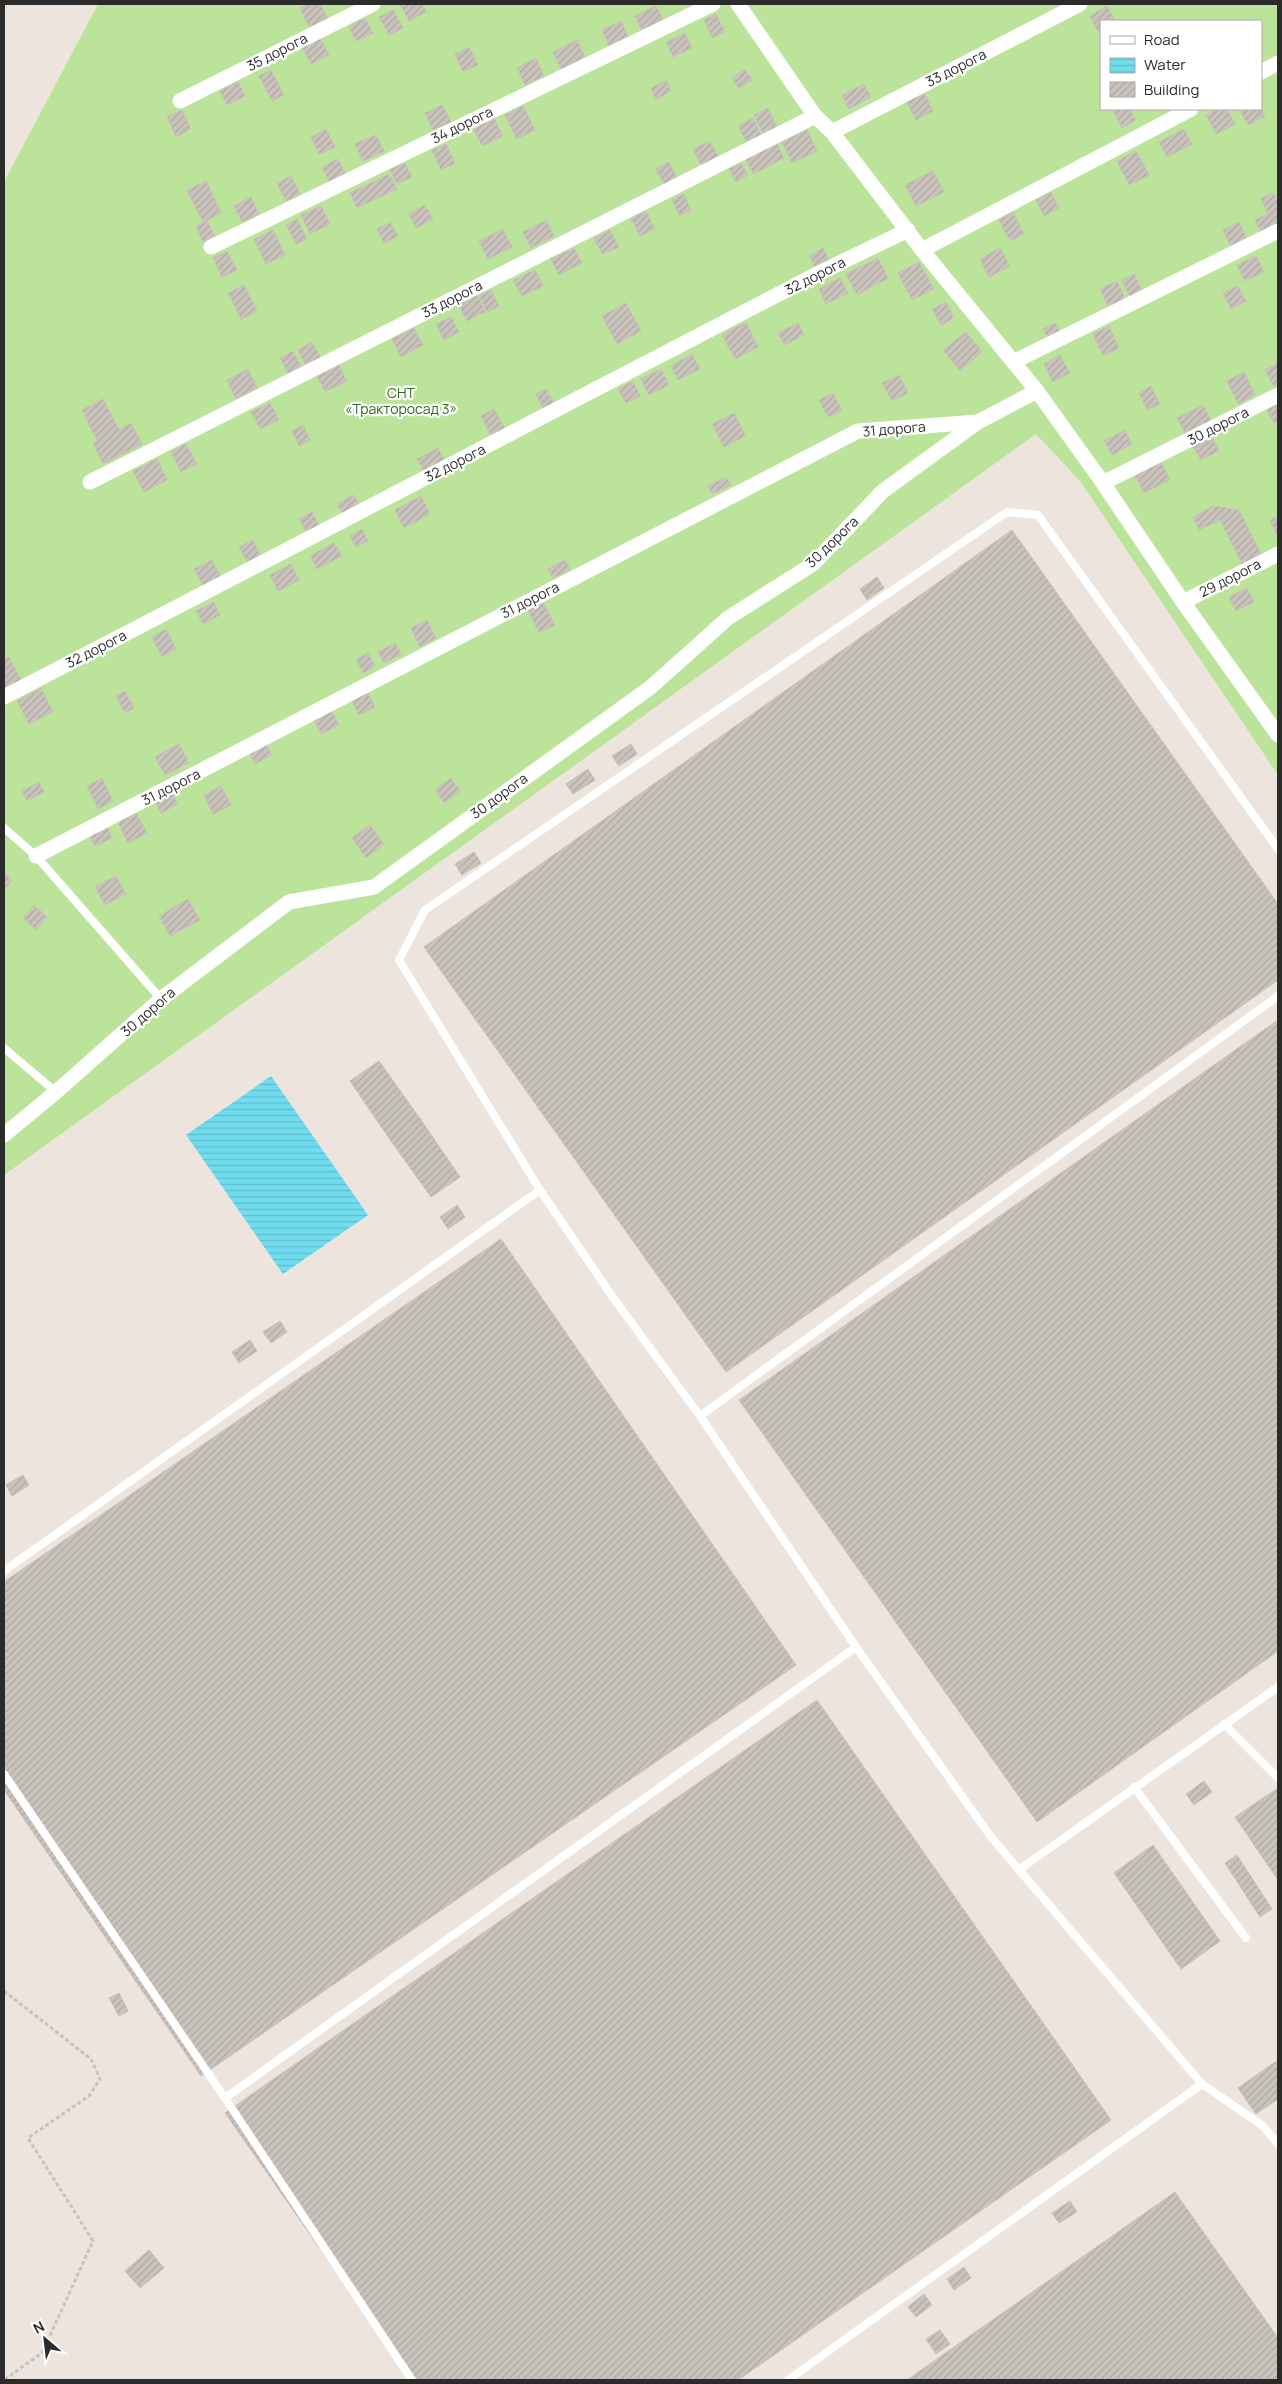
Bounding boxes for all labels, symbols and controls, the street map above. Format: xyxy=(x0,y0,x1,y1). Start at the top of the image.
legend xyxy=(1100,20,1262,110)
street label: 35 дорога xyxy=(243,28,310,75)
text: Road xyxy=(1144,29,1180,50)
street label: 33 дорога xyxy=(922,44,989,91)
text: Water xyxy=(1144,54,1186,75)
text: Building xyxy=(1144,79,1199,100)
street label: 34 дорога xyxy=(428,102,496,148)
street label: 32 дорога xyxy=(781,252,848,299)
street label: 33 дорога xyxy=(418,275,485,322)
park label: СНТ «Тракторосад 3» xyxy=(345,383,457,418)
street label: 30 дорога xyxy=(1184,402,1252,449)
street label: 31 дорога xyxy=(862,416,926,441)
street label: 32 дорога xyxy=(421,439,488,486)
street label: 30 дорога xyxy=(801,512,862,572)
street label: 29 дорога xyxy=(1196,554,1264,601)
street label: 31 дорога xyxy=(497,577,562,622)
street label: 32 дорога xyxy=(62,625,129,672)
street label: 31 дорога xyxy=(138,764,203,809)
street label: 30 дорога xyxy=(466,768,531,823)
street label: 30 дорога xyxy=(116,983,179,1041)
north arrow xyxy=(20,2314,70,2364)
text: N xyxy=(30,2316,48,2338)

